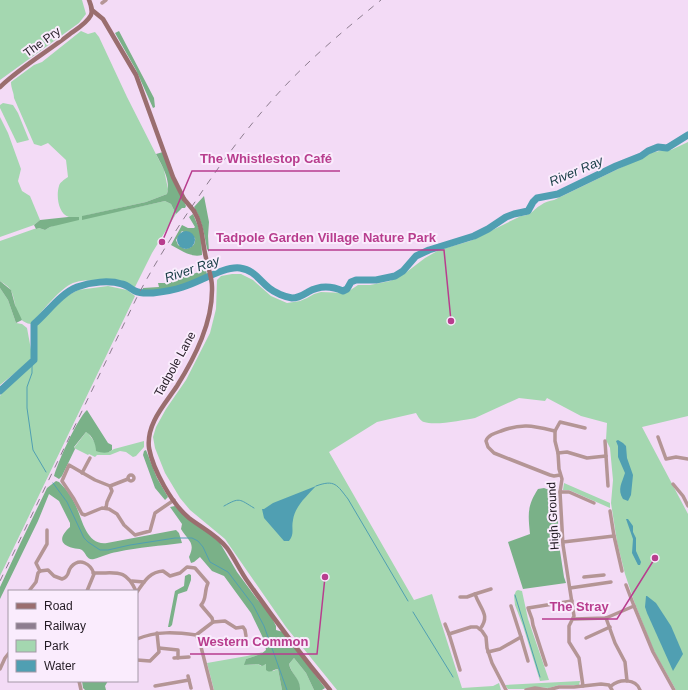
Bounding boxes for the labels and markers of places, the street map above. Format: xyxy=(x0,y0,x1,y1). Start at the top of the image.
callout: The Whistlestop Café xyxy=(192,146,340,171)
callout: Tadpole Garden Village Nature Park xyxy=(208,225,444,250)
callout: The Stray xyxy=(542,594,617,619)
callout: Western Common xyxy=(190,629,317,654)

